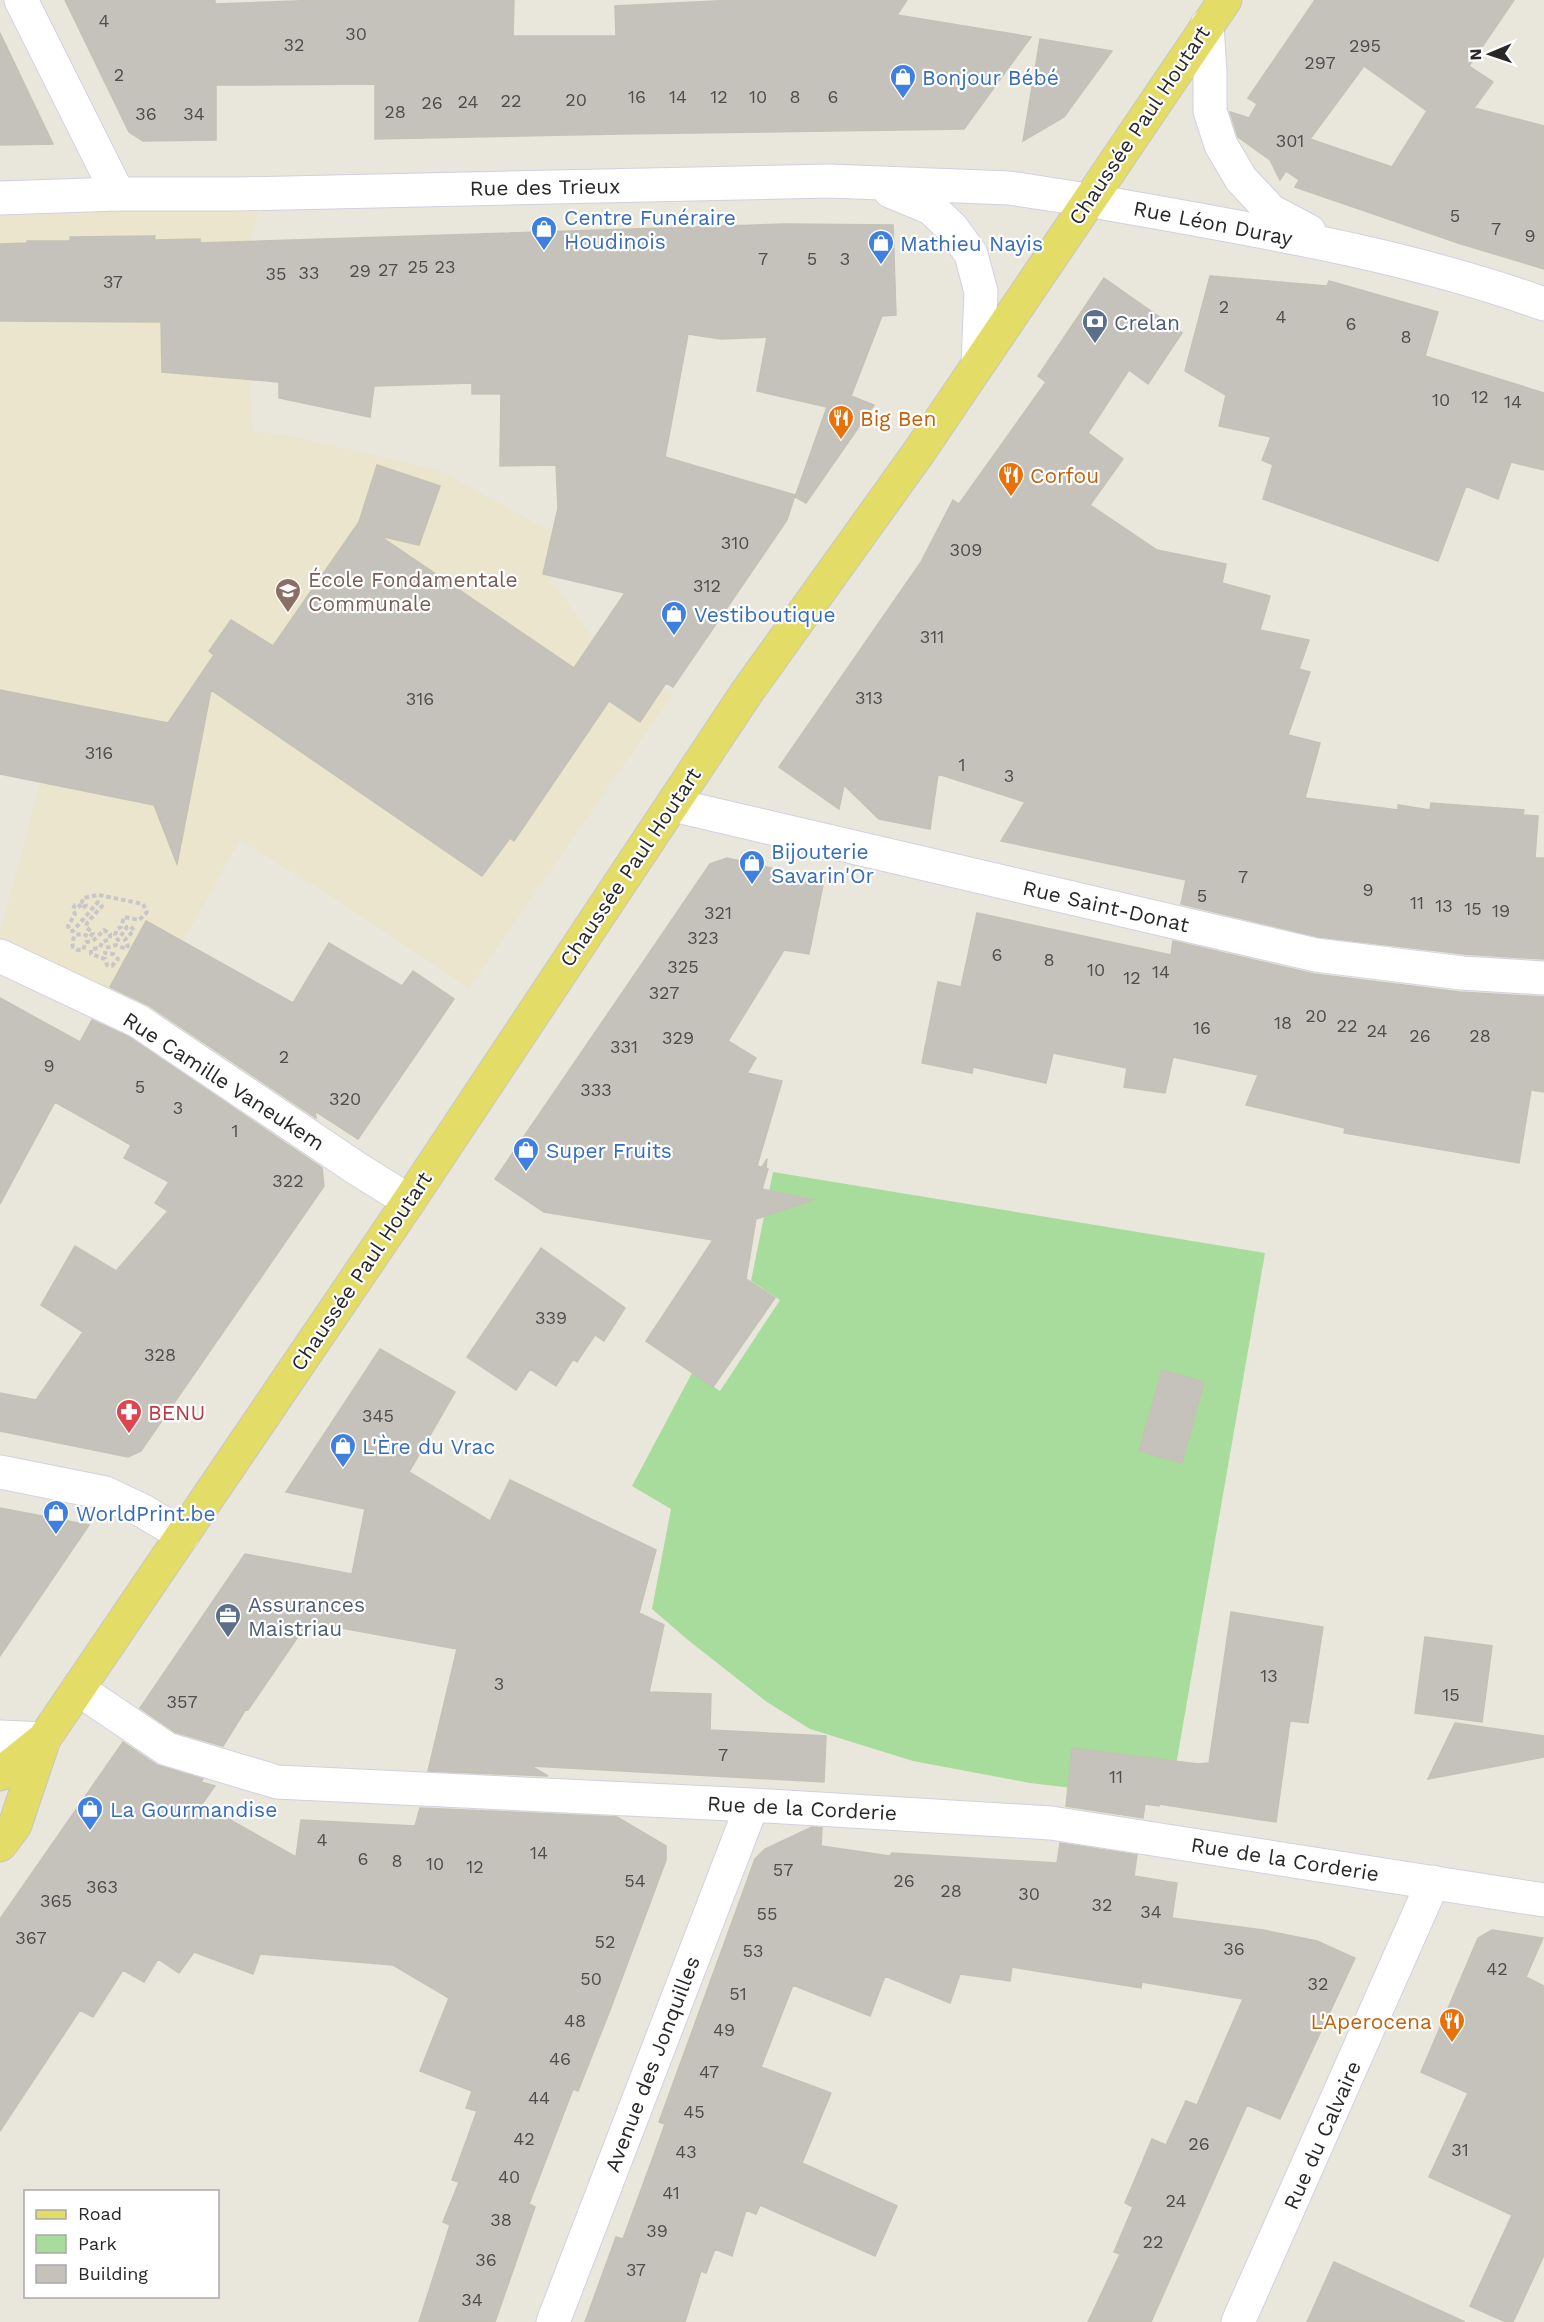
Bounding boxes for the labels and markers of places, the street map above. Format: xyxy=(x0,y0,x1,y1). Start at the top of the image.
shop icon: Bonjour Bébé xyxy=(888,62,918,100)
place label: Bonjour Bébé xyxy=(922,65,1059,90)
place label: Centre Funéraire Houdinois xyxy=(564,205,736,254)
shop icon: Centre Funéraire Houdinois xyxy=(529,214,559,252)
shop icon: Mathieu Nayis xyxy=(866,228,896,266)
place label: Mathieu Nayis xyxy=(900,231,1043,256)
bank icon: Crelan xyxy=(1080,307,1110,345)
place label: Crelan xyxy=(1114,310,1180,335)
restaurant icon: Big Ben xyxy=(826,403,856,441)
place label: Big Ben xyxy=(860,406,936,431)
restaurant icon: Corfou xyxy=(996,460,1026,498)
place label: Corfou xyxy=(1030,463,1099,488)
place label: École Fondamentale Communale xyxy=(308,567,518,616)
school or university icon: École Fondamentale Communale xyxy=(273,576,303,614)
shop icon: Vestiboutique xyxy=(659,599,689,637)
place label: Vestiboutique xyxy=(694,602,836,627)
place label: Bijouterie Savarin'Or xyxy=(771,839,874,888)
shop icon: Bijouterie Savarin'Or xyxy=(737,848,767,886)
shop icon: Super Fruits xyxy=(511,1135,541,1173)
place label: Super Fruits xyxy=(546,1138,672,1163)
pharmacy icon: BENU xyxy=(114,1397,144,1435)
place label: BENU xyxy=(148,1400,205,1425)
shop icon: L'Ère du Vrac xyxy=(328,1431,358,1469)
place label: L'Ère du Vrac xyxy=(362,1434,495,1459)
shop icon: WorldPrint.be xyxy=(41,1498,71,1536)
place label: WorldPrint.be xyxy=(76,1501,216,1526)
place label: Assurances Maistriau xyxy=(248,1592,365,1641)
office icon: Assurances Maistriau xyxy=(213,1601,243,1639)
shop icon: La Gourmandise xyxy=(75,1794,105,1832)
place label: La Gourmandise xyxy=(110,1797,277,1822)
restaurant icon: L'Aperocena xyxy=(1437,2006,1467,2044)
place label: L'Aperocena xyxy=(1310,2009,1432,2034)

